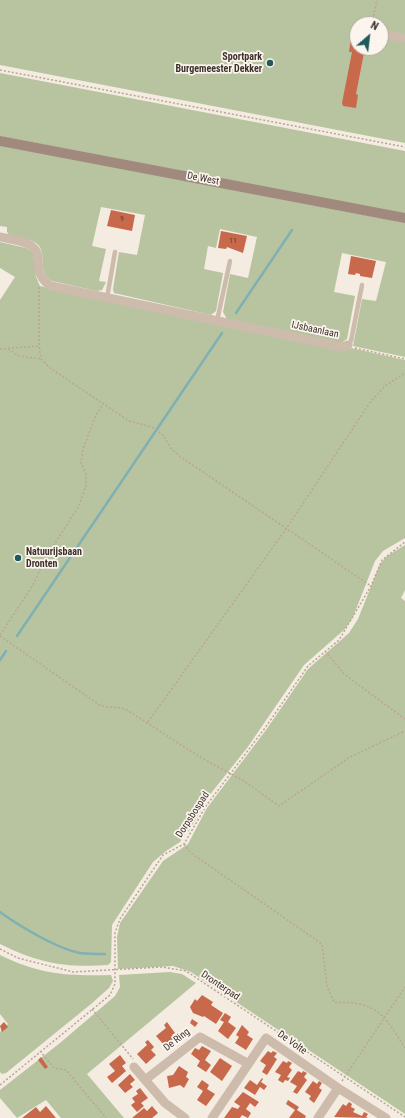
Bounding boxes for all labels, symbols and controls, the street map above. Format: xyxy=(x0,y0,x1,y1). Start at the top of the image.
north arrow xyxy=(349,16,389,56)
text: N xyxy=(368,19,380,33)
place label: Sportpark Burgemeester Dekker xyxy=(175,51,262,74)
marker: Sportpark Burgemeester Dekker xyxy=(265,58,275,68)
street label: De West xyxy=(186,170,220,188)
house number: 9 xyxy=(120,214,124,224)
house number: 11 xyxy=(229,236,237,246)
street label: IJsbaanlaan xyxy=(290,319,340,341)
place label: Natuurijsbaan Dronten xyxy=(26,546,82,570)
marker: Natuurijsbaan Dronten xyxy=(13,553,23,563)
street label: Dorpsbospad xyxy=(174,790,212,840)
street label: Dronterpad xyxy=(198,969,242,1003)
street label: De Ring xyxy=(161,1026,193,1054)
street label: De Volte xyxy=(275,1029,309,1057)

